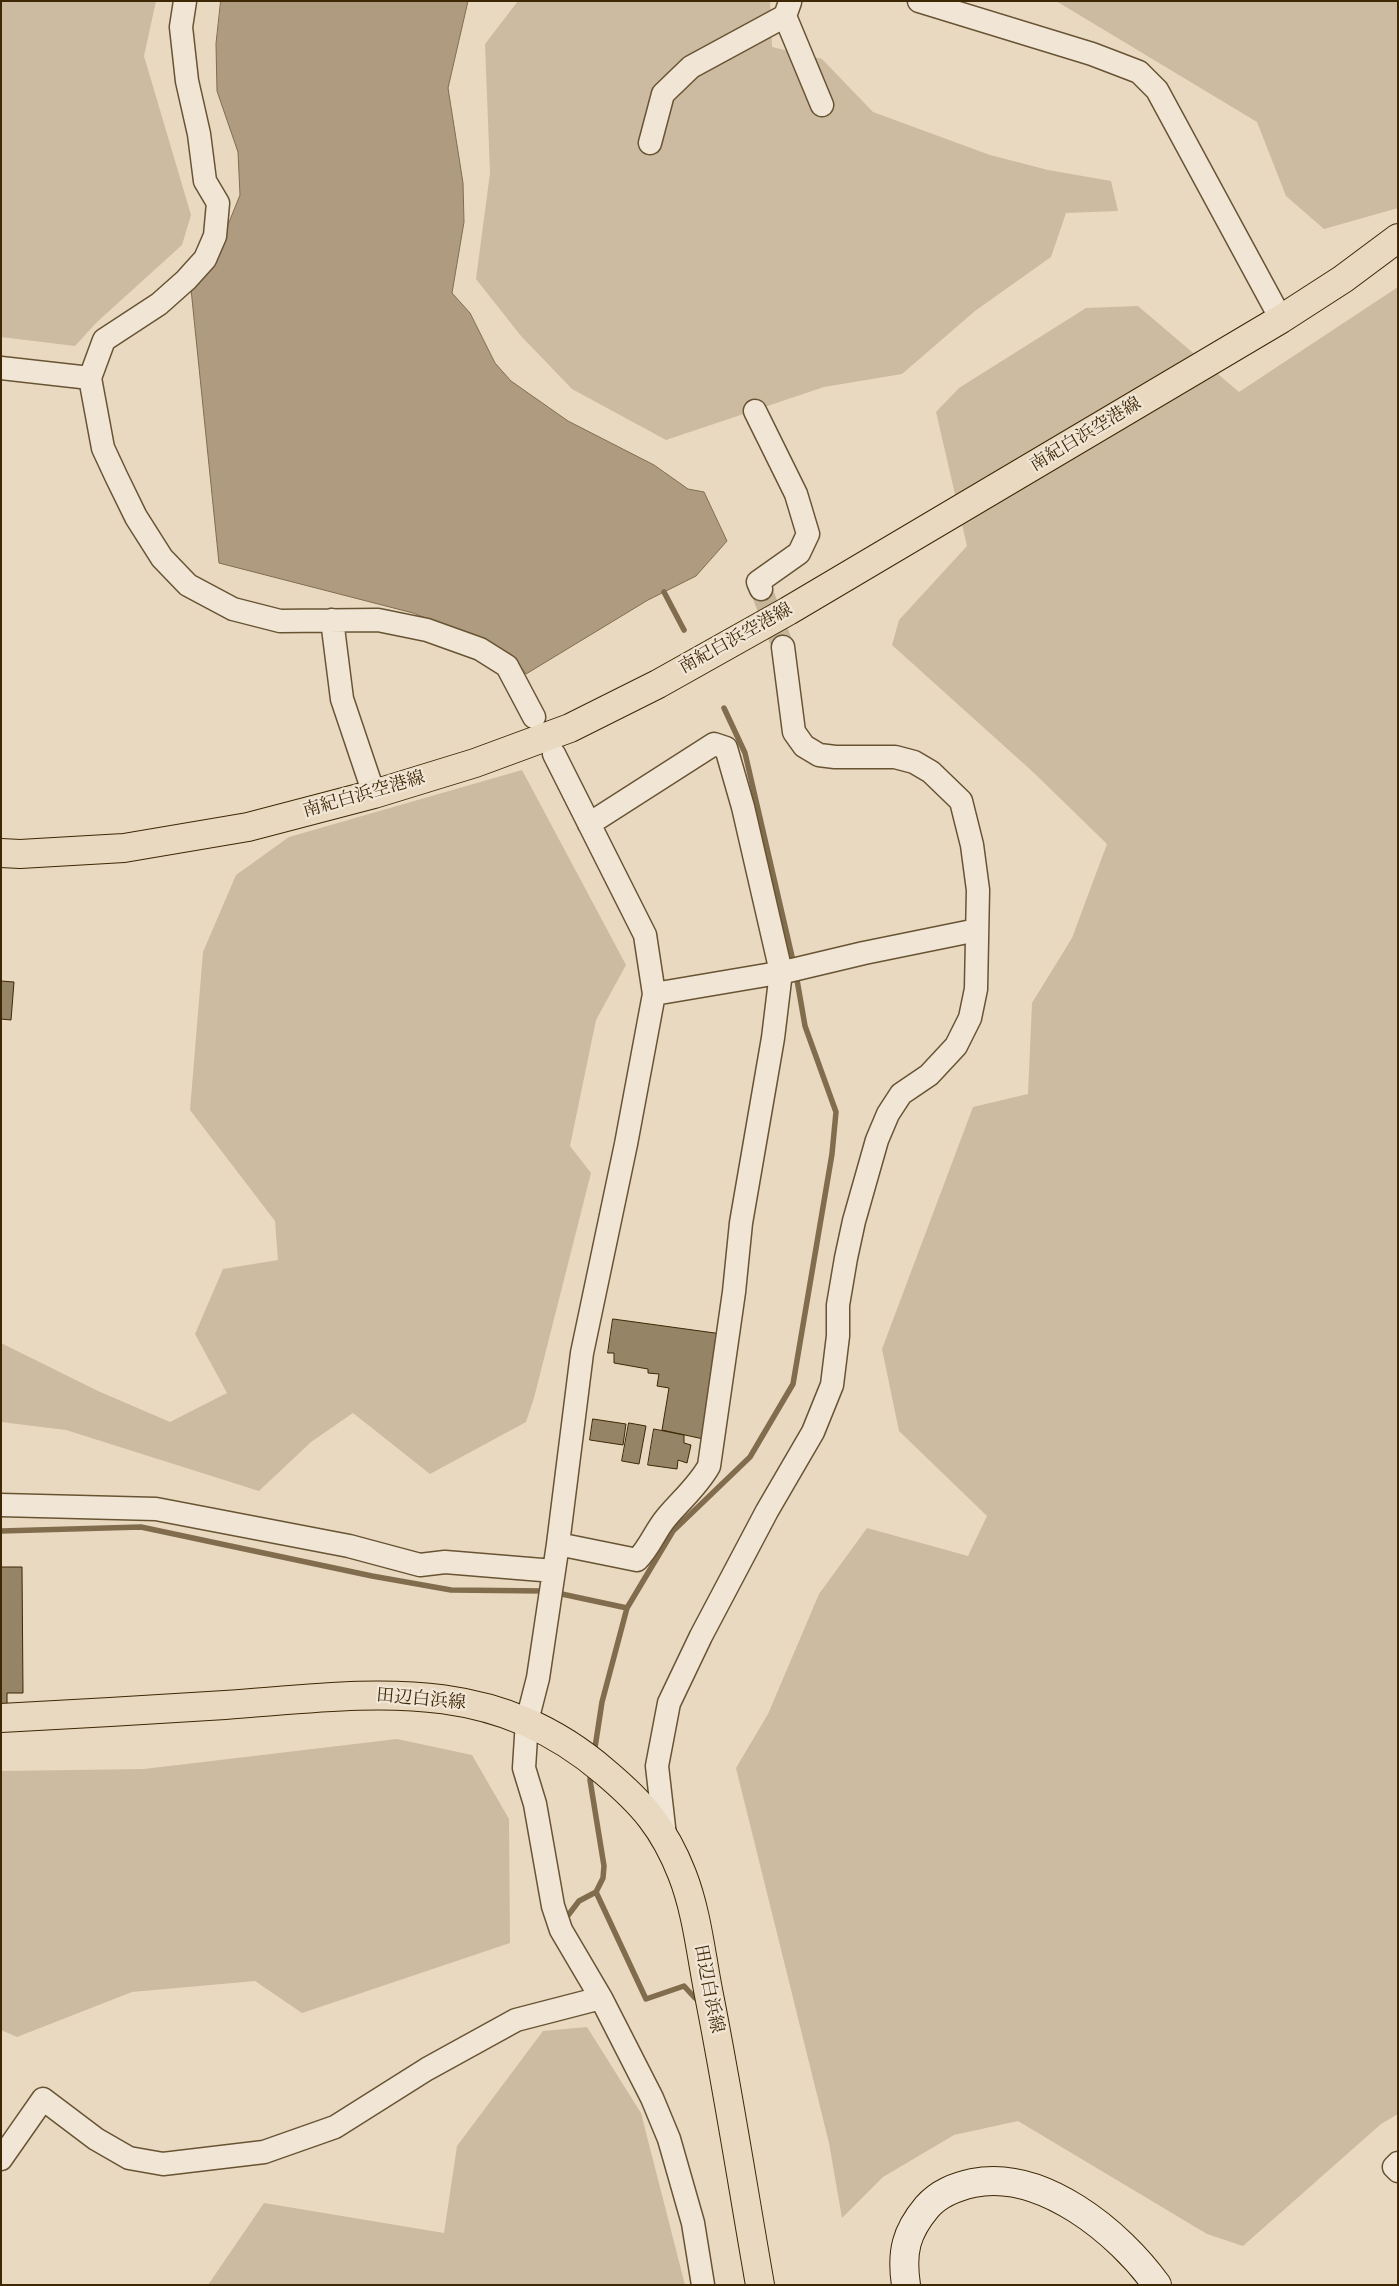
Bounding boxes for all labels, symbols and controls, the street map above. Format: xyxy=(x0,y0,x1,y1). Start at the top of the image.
street label: 南紀白浜空港線 xyxy=(1026,393,1146,477)
street label: 南紀白浜空港線 xyxy=(676,599,796,679)
street label: 南紀白浜空港線 xyxy=(300,767,428,823)
street label: 田辺白浜線 xyxy=(375,1685,467,1715)
street label: 田辺白浜線 xyxy=(689,1943,727,2035)

